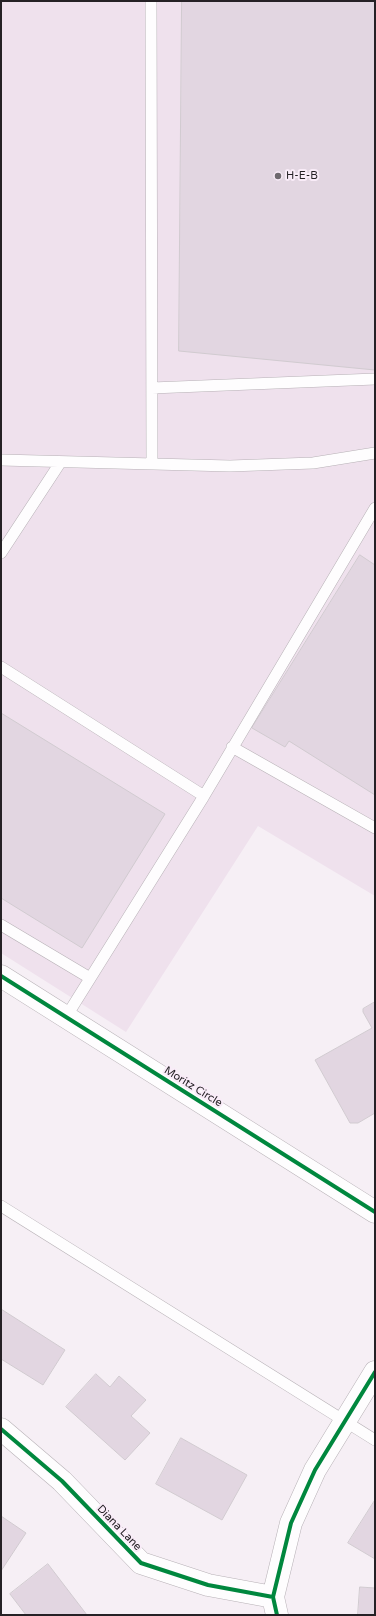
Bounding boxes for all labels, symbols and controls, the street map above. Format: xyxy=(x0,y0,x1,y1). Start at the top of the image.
place label: H-E-B xyxy=(286,169,318,183)
marker: H-E-B xyxy=(273,171,283,181)
street label: Moritz Circle xyxy=(162,1064,224,1110)
street label: Diana Lane xyxy=(94,1502,144,1554)

